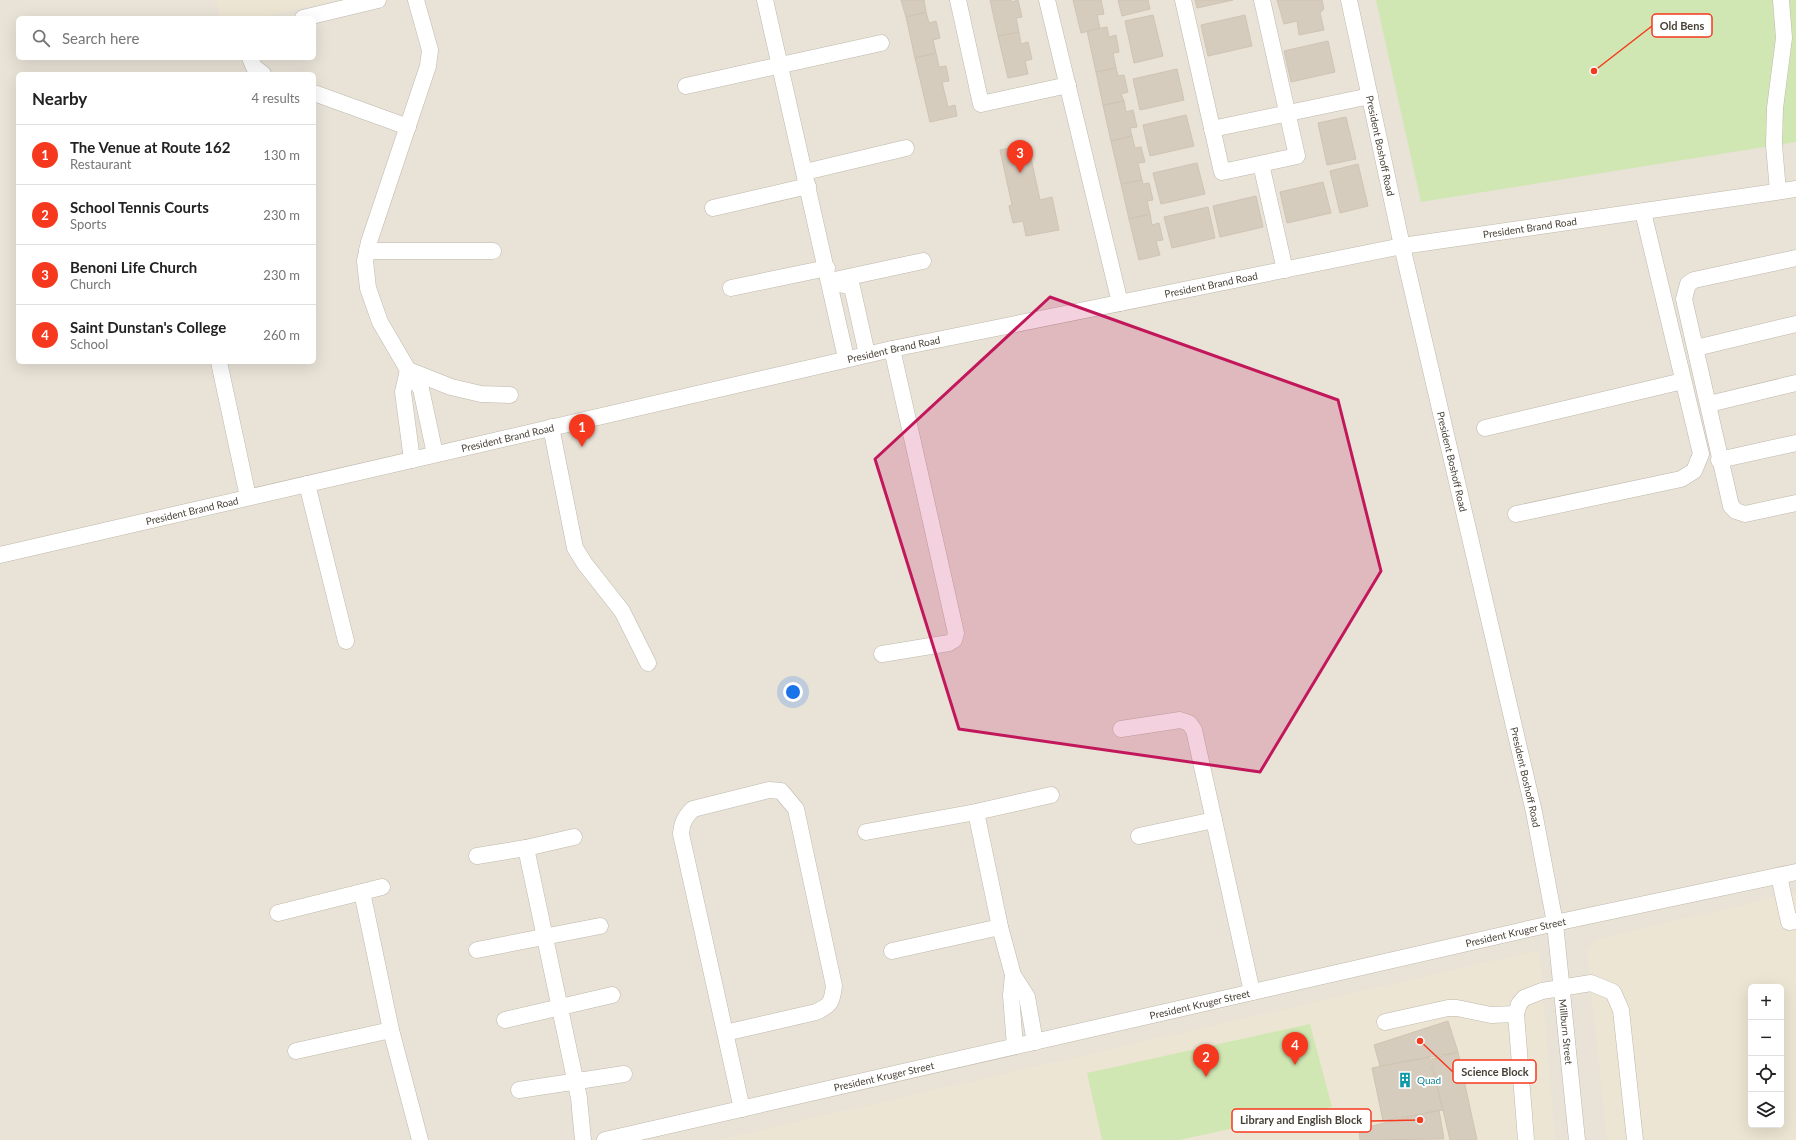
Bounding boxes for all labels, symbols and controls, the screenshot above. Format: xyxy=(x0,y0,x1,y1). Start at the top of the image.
callout: Old Bens xyxy=(1652,14,1712,37)
search box xyxy=(16,16,316,60)
text: Old Bens xyxy=(1660,19,1704,32)
icon: search xyxy=(30,27,52,49)
text: Search here xyxy=(62,29,139,47)
text: Nearby xyxy=(32,88,87,109)
text: 4 results xyxy=(252,90,300,106)
street label: President Boshoff Road xyxy=(1364,94,1397,197)
text: The Venue at Route 162 xyxy=(70,138,230,156)
pin: 3 xyxy=(1007,140,1033,173)
text: 1 xyxy=(41,147,49,163)
text: 130 m xyxy=(263,147,300,163)
text: Restaurant xyxy=(70,156,132,172)
text: School Tennis Courts xyxy=(70,198,209,216)
text: 2 xyxy=(41,207,49,223)
text: 230 m xyxy=(263,207,300,223)
street label: President Brand Road xyxy=(1482,215,1578,240)
text: Sports xyxy=(70,216,107,232)
text: Benoni Life Church xyxy=(70,258,197,276)
text: 3 xyxy=(41,267,49,283)
text: 230 m xyxy=(263,267,300,283)
street label: President Brand Road xyxy=(1163,269,1259,300)
text: Church xyxy=(70,276,111,292)
text: Saint Dunstan's College xyxy=(70,318,226,336)
text: 4 xyxy=(41,327,49,343)
text: 260 m xyxy=(263,327,300,343)
street label: President Brand Road xyxy=(846,333,941,365)
text: School xyxy=(70,336,108,352)
street label: President Boshoff Road xyxy=(1435,410,1470,513)
pin: 1 xyxy=(569,414,595,447)
street label: President Brand Road xyxy=(460,421,555,454)
street label: President Brand Road xyxy=(144,494,240,527)
your location xyxy=(783,682,803,702)
street label: President Boshoff Road xyxy=(1508,726,1543,828)
street label: President Kruger Street xyxy=(1464,915,1567,949)
map controls xyxy=(1748,984,1784,1128)
button: + xyxy=(1748,984,1784,1020)
street label: President Kruger Street xyxy=(1148,987,1251,1021)
street label: Millburn Street xyxy=(1557,998,1575,1065)
button: − xyxy=(1748,1020,1784,1056)
pin: 4 xyxy=(1282,1032,1308,1065)
pin: 2 xyxy=(1193,1044,1219,1077)
button: locate xyxy=(1748,1056,1784,1092)
street label: President Kruger Street xyxy=(832,1059,936,1094)
callout: Science Block xyxy=(1453,1060,1536,1083)
text: Science Block xyxy=(1461,1065,1529,1078)
building icon: Quad xyxy=(1396,1071,1414,1089)
place label: Quad xyxy=(1417,1074,1441,1086)
button: layers xyxy=(1748,1092,1784,1128)
callout: Library and English Block xyxy=(1232,1109,1371,1132)
text: Library and English Block xyxy=(1240,1113,1362,1126)

